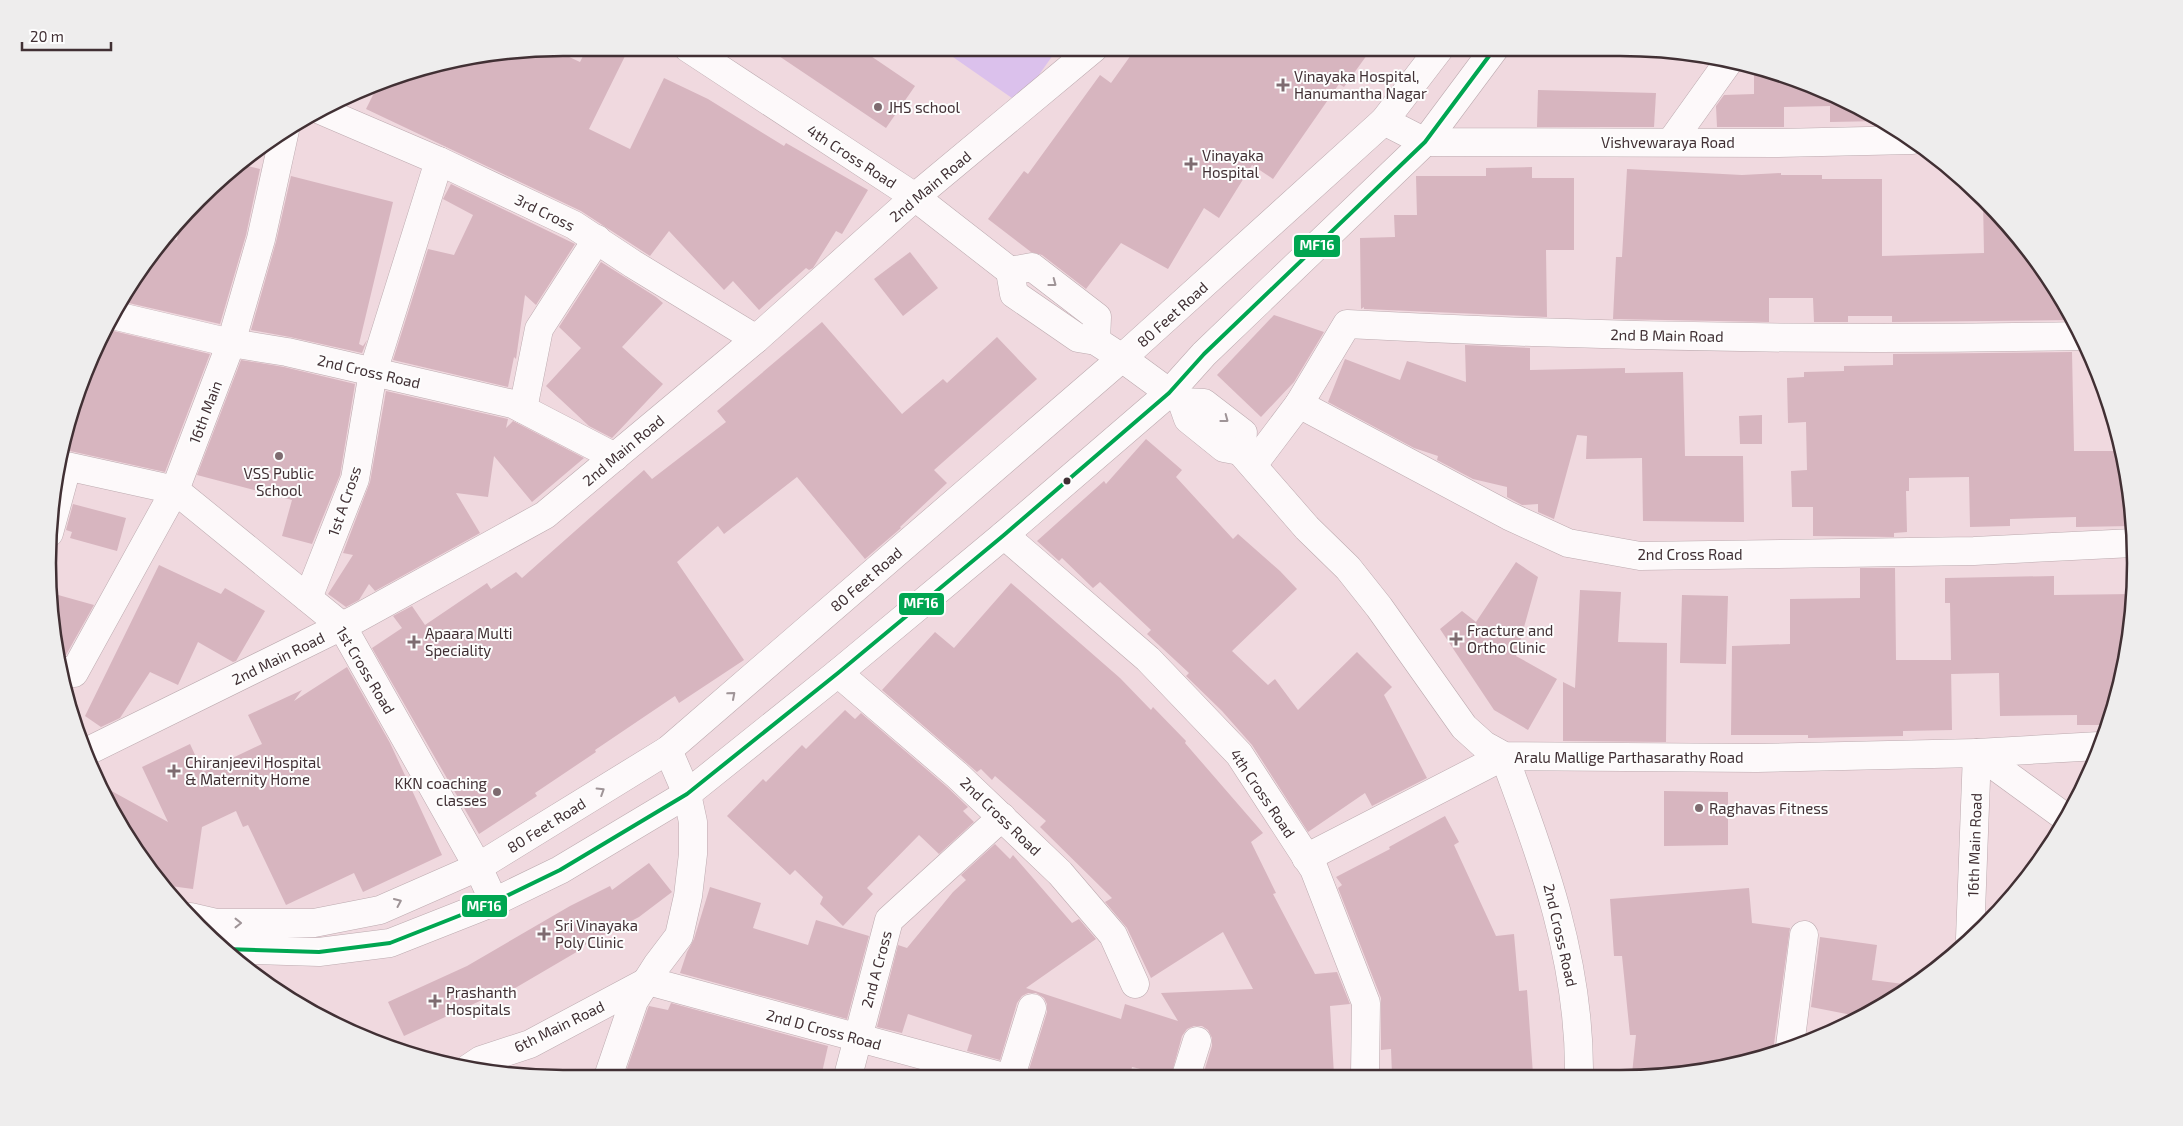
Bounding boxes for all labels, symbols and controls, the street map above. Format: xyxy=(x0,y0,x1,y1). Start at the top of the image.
scale bar xyxy=(22,20,111,52)
text: 20 m xyxy=(30,27,64,45)
place label: Vinayaka Hospital, Hanumantha Nagar xyxy=(1294,67,1427,102)
marker: Vinayaka Hospital, Hanumantha Nagar xyxy=(1276,78,1290,92)
place label: JHS school xyxy=(888,98,961,116)
marker: JHS school xyxy=(872,101,884,113)
street label: 4th Cross Road xyxy=(804,120,900,192)
street label: Vishvewaraya Road xyxy=(1601,133,1735,151)
place label: Vinayaka Hospital xyxy=(1202,146,1264,181)
street label: 2nd Main Road xyxy=(886,147,974,225)
marker: Vinayaka Hospital xyxy=(1184,157,1198,171)
street label: 3rd Cross xyxy=(512,190,578,234)
line badge: MF16 xyxy=(1293,234,1341,258)
text: MF16 xyxy=(1300,236,1334,253)
one-way arrow xyxy=(1047,278,1056,286)
street label: 80 Feet Road xyxy=(1133,278,1211,350)
street label: 2nd B Main Road xyxy=(1610,325,1724,345)
street label: 2nd Cross Road xyxy=(316,350,422,392)
street label: 16th Main xyxy=(185,378,225,446)
street label: 2nd Main Road xyxy=(579,411,667,489)
one-way arrow xyxy=(1219,414,1228,422)
marker: VSS Public School xyxy=(273,450,285,462)
place label: VSS Public School xyxy=(244,464,314,499)
street label: 1st A Cross xyxy=(324,464,364,538)
unlabelled marker xyxy=(1062,476,1072,486)
street label: 80 Feet Road xyxy=(826,543,906,615)
street label: 2nd Cross Road xyxy=(1637,545,1743,563)
line badge: MF16 xyxy=(898,592,945,616)
text: MF16 xyxy=(904,594,938,611)
place label: Fracture and Ortho Clinic xyxy=(1467,621,1553,656)
street label: 1st Cross Road xyxy=(333,623,399,717)
place label: Apaara Multi Speciality xyxy=(425,624,513,659)
street label: 2nd Main Road xyxy=(229,628,327,688)
marker: Fracture and Ortho Clinic xyxy=(1449,632,1463,646)
marker: Apaara Multi Speciality xyxy=(407,635,421,649)
one-way arrow xyxy=(726,692,735,701)
street label: 4th Cross Road xyxy=(1227,745,1299,841)
street label: Aralu Mallige Parthasarathy Road xyxy=(1514,748,1744,766)
place label: Chiranjeevi Hospital & Maternity Home xyxy=(185,753,321,788)
marker: Chiranjeevi Hospital & Maternity Home xyxy=(167,764,181,778)
street label: 2nd Cross Road xyxy=(957,773,1045,859)
place label: KKN coaching classes xyxy=(395,774,488,809)
marker: KKN coaching classes xyxy=(491,786,503,798)
one-way arrow xyxy=(596,788,605,798)
street label: 16th Main Road xyxy=(1963,793,1985,897)
street label: 80 Feet Road xyxy=(503,794,589,856)
place label: Raghavas Fitness xyxy=(1709,799,1828,817)
marker: Raghavas Fitness xyxy=(1693,802,1705,814)
street label: 2nd Cross Road xyxy=(1540,882,1582,988)
line badge: MF16 xyxy=(461,894,508,918)
text: MF16 xyxy=(467,897,501,914)
one-way arrow xyxy=(393,898,402,909)
place label: Sri Vinayaka Poly Clinic xyxy=(555,916,638,951)
one-way arrow xyxy=(234,918,242,928)
marker: Sri Vinayaka Poly Clinic xyxy=(537,927,551,941)
street label: 2nd A Cross xyxy=(857,928,895,1010)
place label: Prashanth Hospitals xyxy=(446,983,517,1018)
marker: Prashanth Hospitals xyxy=(428,994,442,1008)
street label: 6th Main Road xyxy=(511,996,607,1056)
street label: 2nd D Cross Road xyxy=(764,1005,884,1053)

